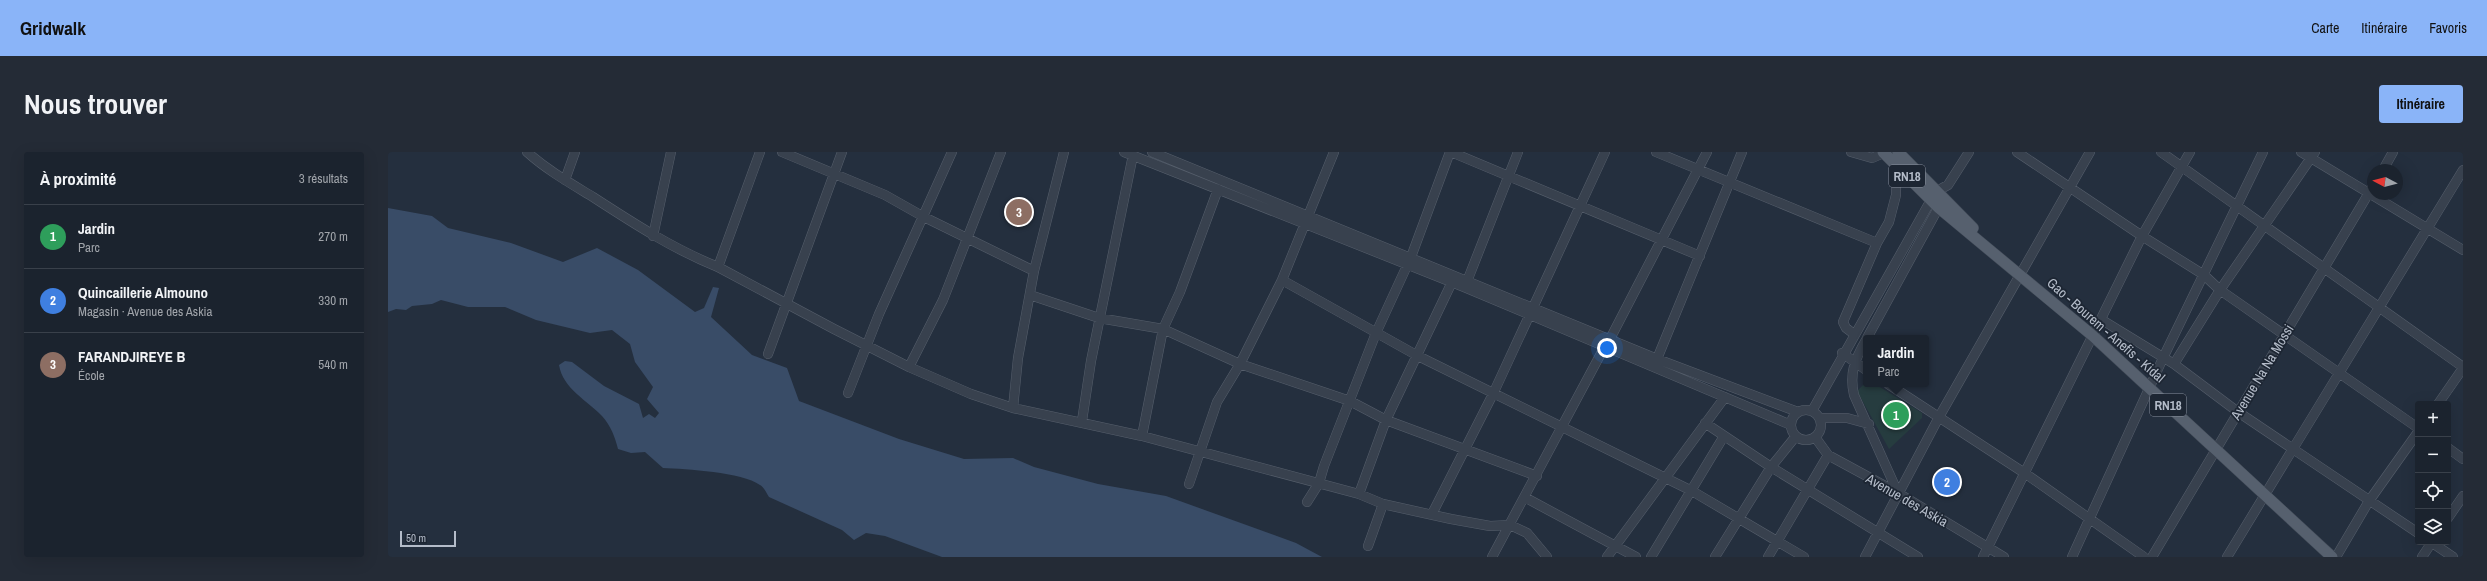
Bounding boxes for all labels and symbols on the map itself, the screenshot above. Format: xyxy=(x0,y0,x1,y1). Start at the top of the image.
north arrow xyxy=(2367,164,2403,200)
road number: RN18 xyxy=(1889,165,1925,187)
pin: 3 xyxy=(1006,197,1032,227)
street label: Gao - Bourem - Anefis - Kidal xyxy=(2043,274,2169,386)
street label: Avenue Na Na Mossi xyxy=(2226,321,2298,424)
your location xyxy=(1597,338,1617,358)
road number: RN18 xyxy=(2150,394,2186,416)
pin: 1 xyxy=(1883,400,1909,430)
pin: 2 xyxy=(1934,467,1960,497)
street label: Avenue des Askia xyxy=(1862,469,1952,531)
scale bar xyxy=(400,529,456,548)

